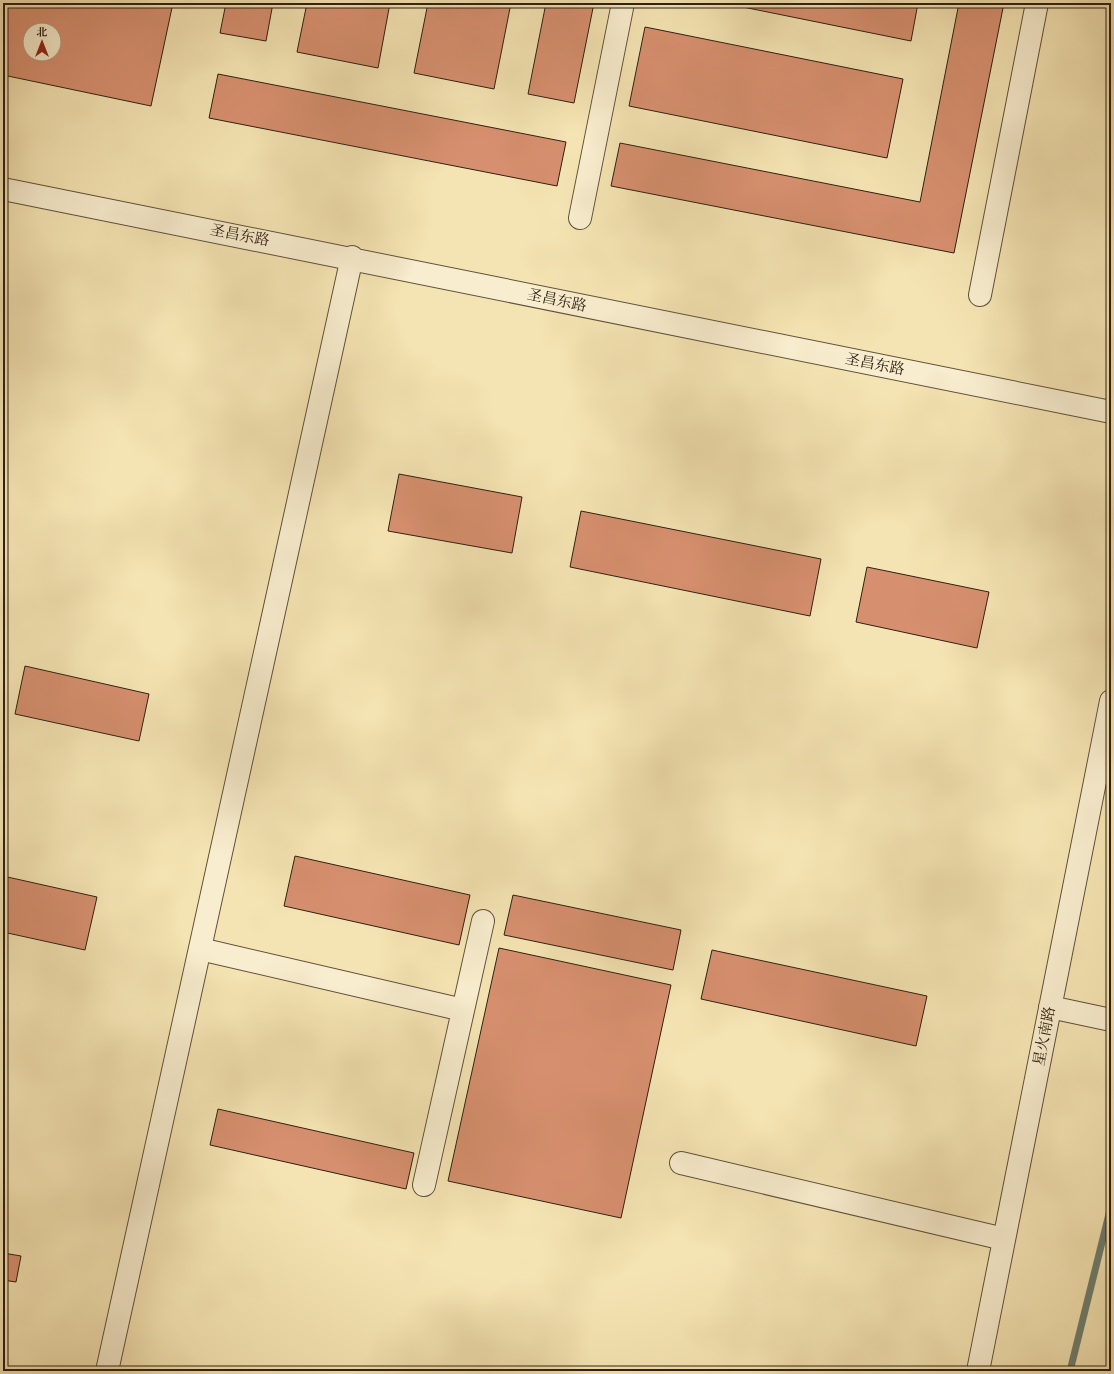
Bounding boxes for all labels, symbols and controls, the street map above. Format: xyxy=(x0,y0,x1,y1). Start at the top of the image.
north arrow xyxy=(22,22,62,62)
text: 北 xyxy=(37,25,48,40)
street label: 圣昌东路 xyxy=(209,219,271,251)
street label: 圣昌东路 xyxy=(526,284,588,316)
street label: 圣昌东路 xyxy=(844,348,906,380)
street label: 星火南路 xyxy=(1028,1005,1060,1067)

